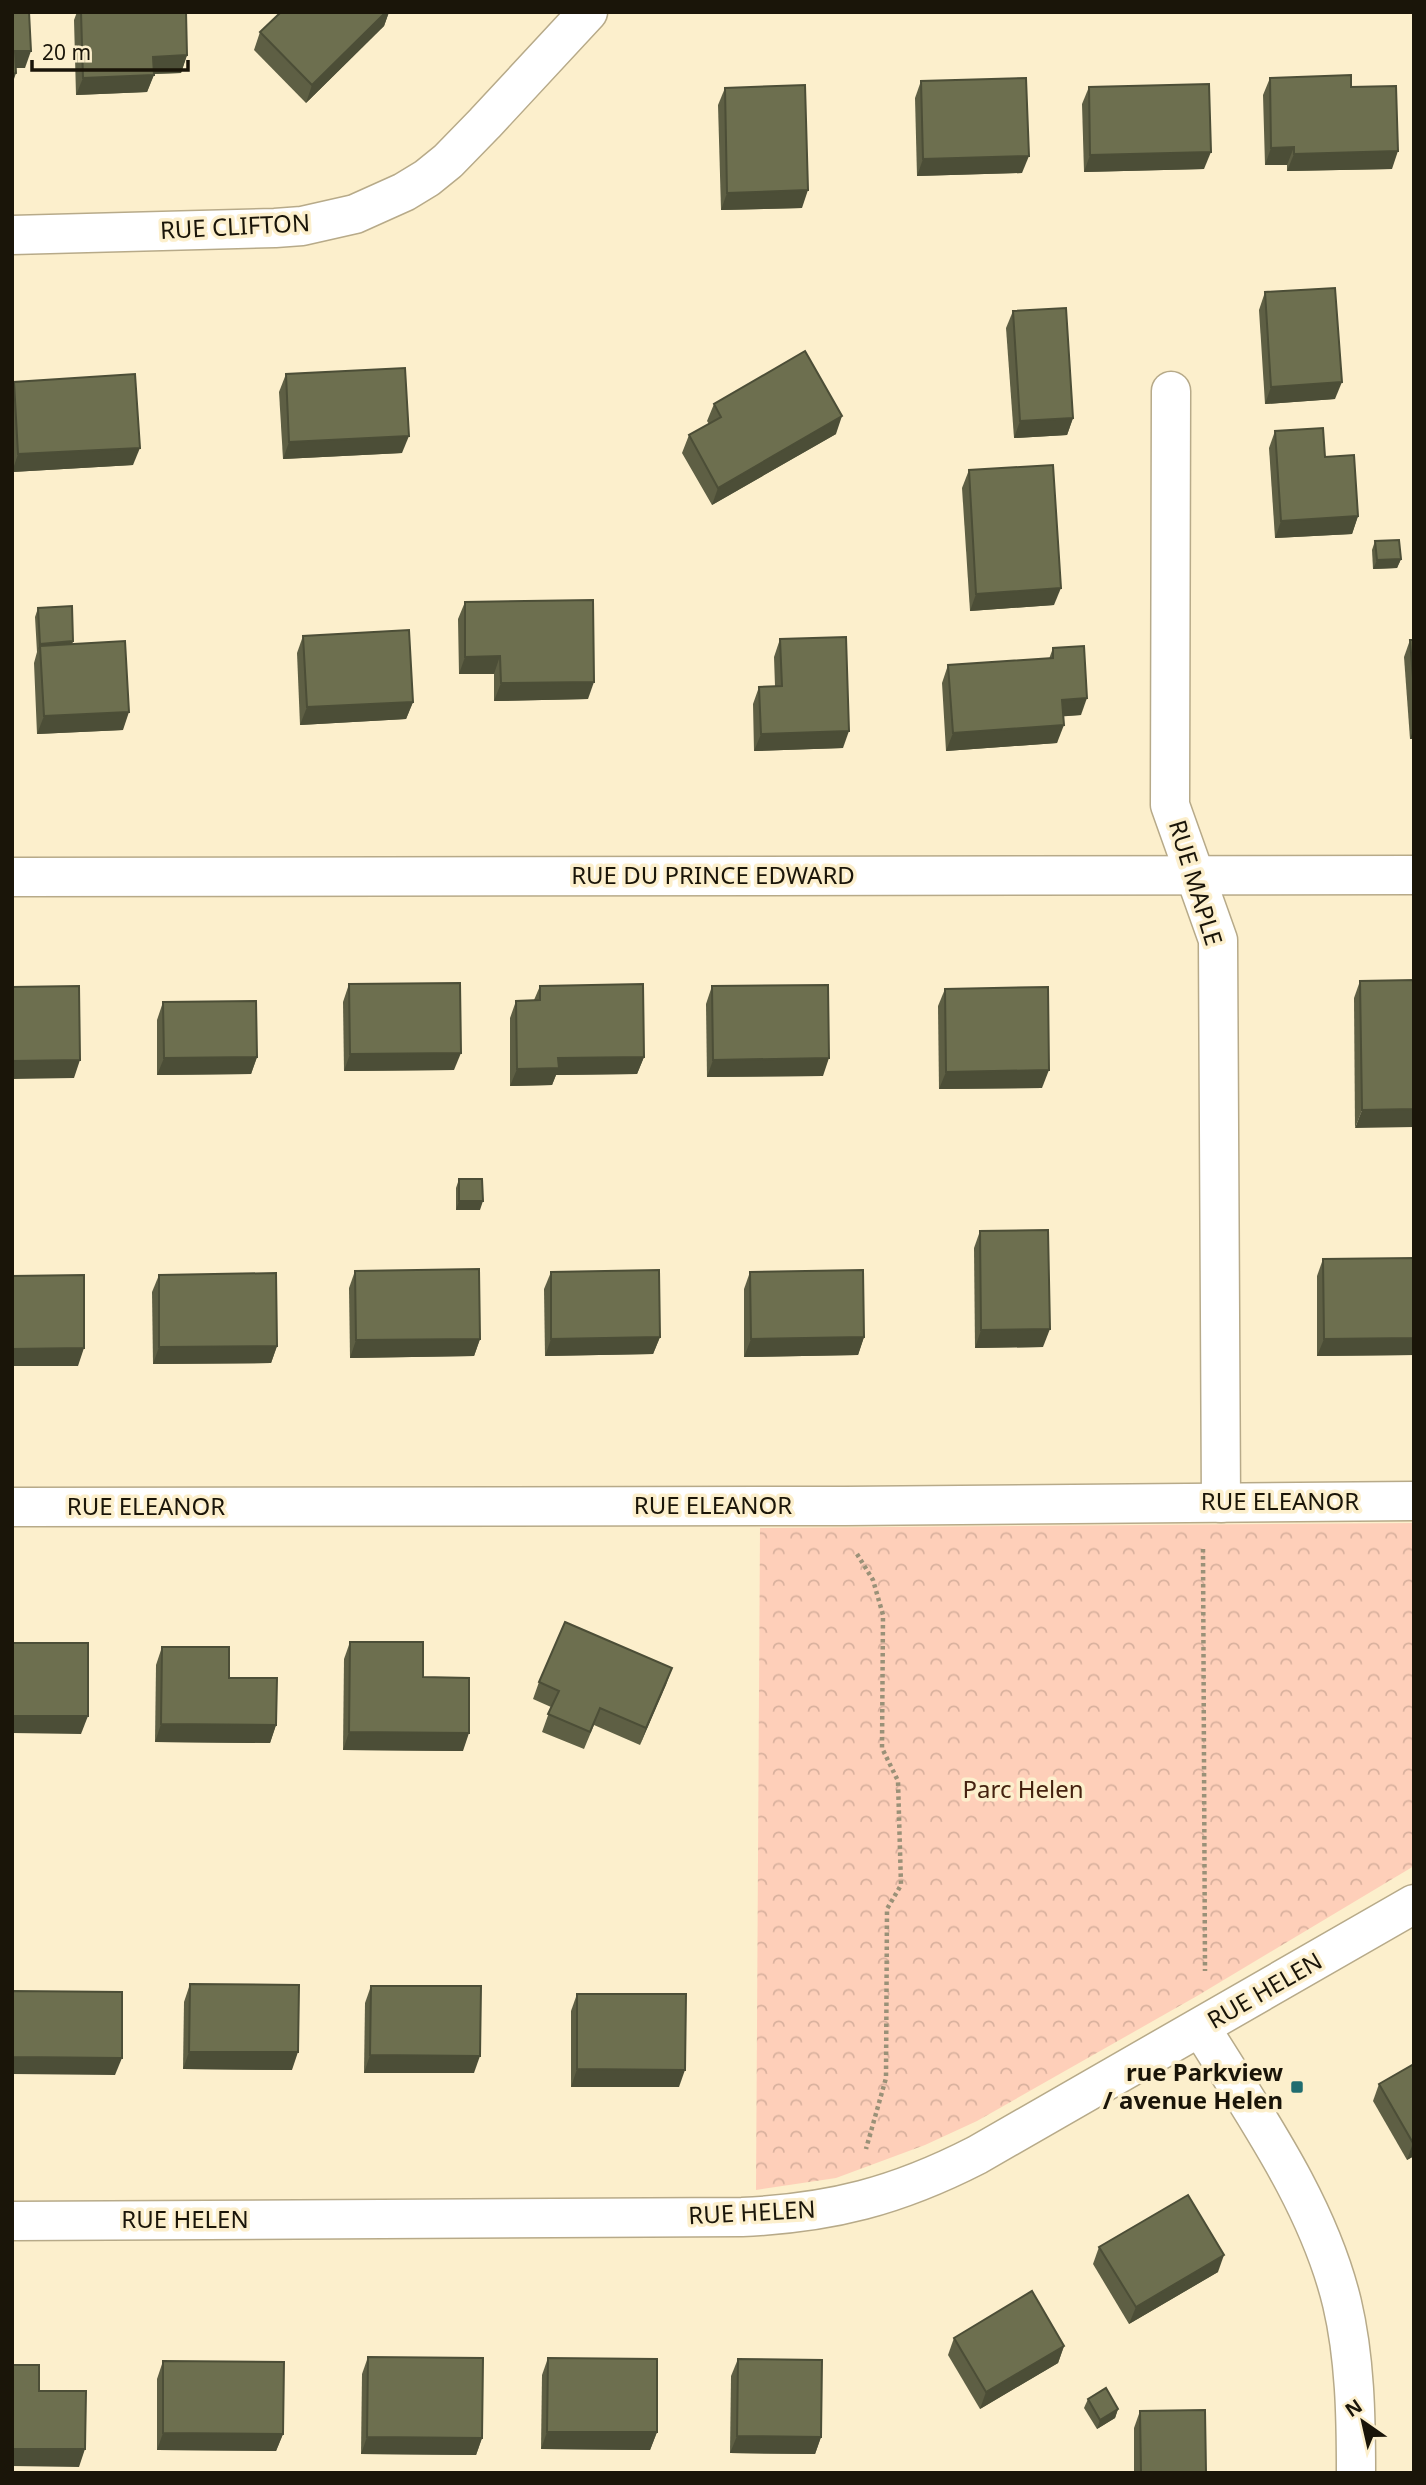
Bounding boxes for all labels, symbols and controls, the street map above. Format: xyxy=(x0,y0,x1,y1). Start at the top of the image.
scale bar xyxy=(32,28,187,72)
text: 20 m xyxy=(42,38,91,66)
street label: RUE CLIFTON xyxy=(159,205,311,246)
street label: RUE MAPLE xyxy=(1162,816,1231,949)
street label: RUE DU PRINCE EDWARD xyxy=(571,858,855,891)
street label: RUE ELEANOR xyxy=(1201,1484,1359,1517)
street label: RUE ELEANOR xyxy=(634,1488,792,1521)
street label: RUE ELEANOR xyxy=(67,1489,225,1522)
park label: Parc Helen xyxy=(962,1772,1084,1805)
street label: RUE HELEN xyxy=(1201,1944,1328,2036)
place label: rue Parkview / avenue Helen xyxy=(1103,2055,1283,2116)
marker: rue Parkview / avenue Helen xyxy=(1289,2079,1305,2095)
street label: RUE HELEN xyxy=(687,2192,816,2231)
street label: RUE HELEN xyxy=(121,2202,249,2235)
north arrow xyxy=(1328,2387,1398,2457)
text: N xyxy=(1340,2393,1367,2423)

